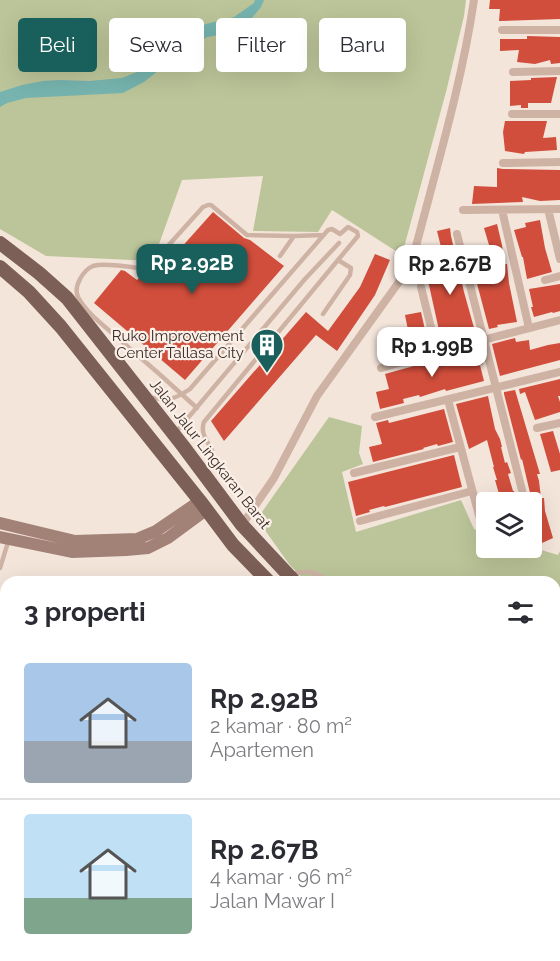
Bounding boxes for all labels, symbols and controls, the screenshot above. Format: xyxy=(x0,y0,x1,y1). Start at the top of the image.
chip: Beli xyxy=(18,18,97,72)
chip: Sewa xyxy=(109,18,204,72)
chip: Filter xyxy=(216,18,307,72)
chip: Baru xyxy=(319,18,406,72)
pin: Rp 2.92B xyxy=(130,244,254,295)
pin: Rp 2.67B xyxy=(388,245,512,296)
text: Rp 2.92B xyxy=(150,251,234,275)
text: Rp 2.67B xyxy=(408,252,492,276)
place label: Ruko Improvement Center Tallasa City xyxy=(112,327,244,362)
building icon: Ruko Improvement Center Tallasa City xyxy=(249,327,285,374)
pin: Rp 1.99B xyxy=(370,327,494,378)
text: Rp 1.99B xyxy=(391,334,473,358)
street label: Jalan Jalur Lingkaran Barat xyxy=(146,375,274,533)
map controls xyxy=(476,492,542,558)
button: layers xyxy=(476,492,542,558)
icon: filters xyxy=(504,596,537,629)
text: 3 properti xyxy=(24,597,146,627)
text: Rp 2.92B xyxy=(210,684,318,714)
icon: home xyxy=(72,687,144,759)
text: 2 kamar · 80 m² xyxy=(210,714,352,738)
text: Apartemen xyxy=(210,738,314,762)
text: Rp 2.67B xyxy=(210,835,318,865)
icon: home xyxy=(72,838,144,910)
text: 4 kamar · 96 m² xyxy=(210,865,352,889)
text: Jalan Mawar I xyxy=(210,889,335,913)

